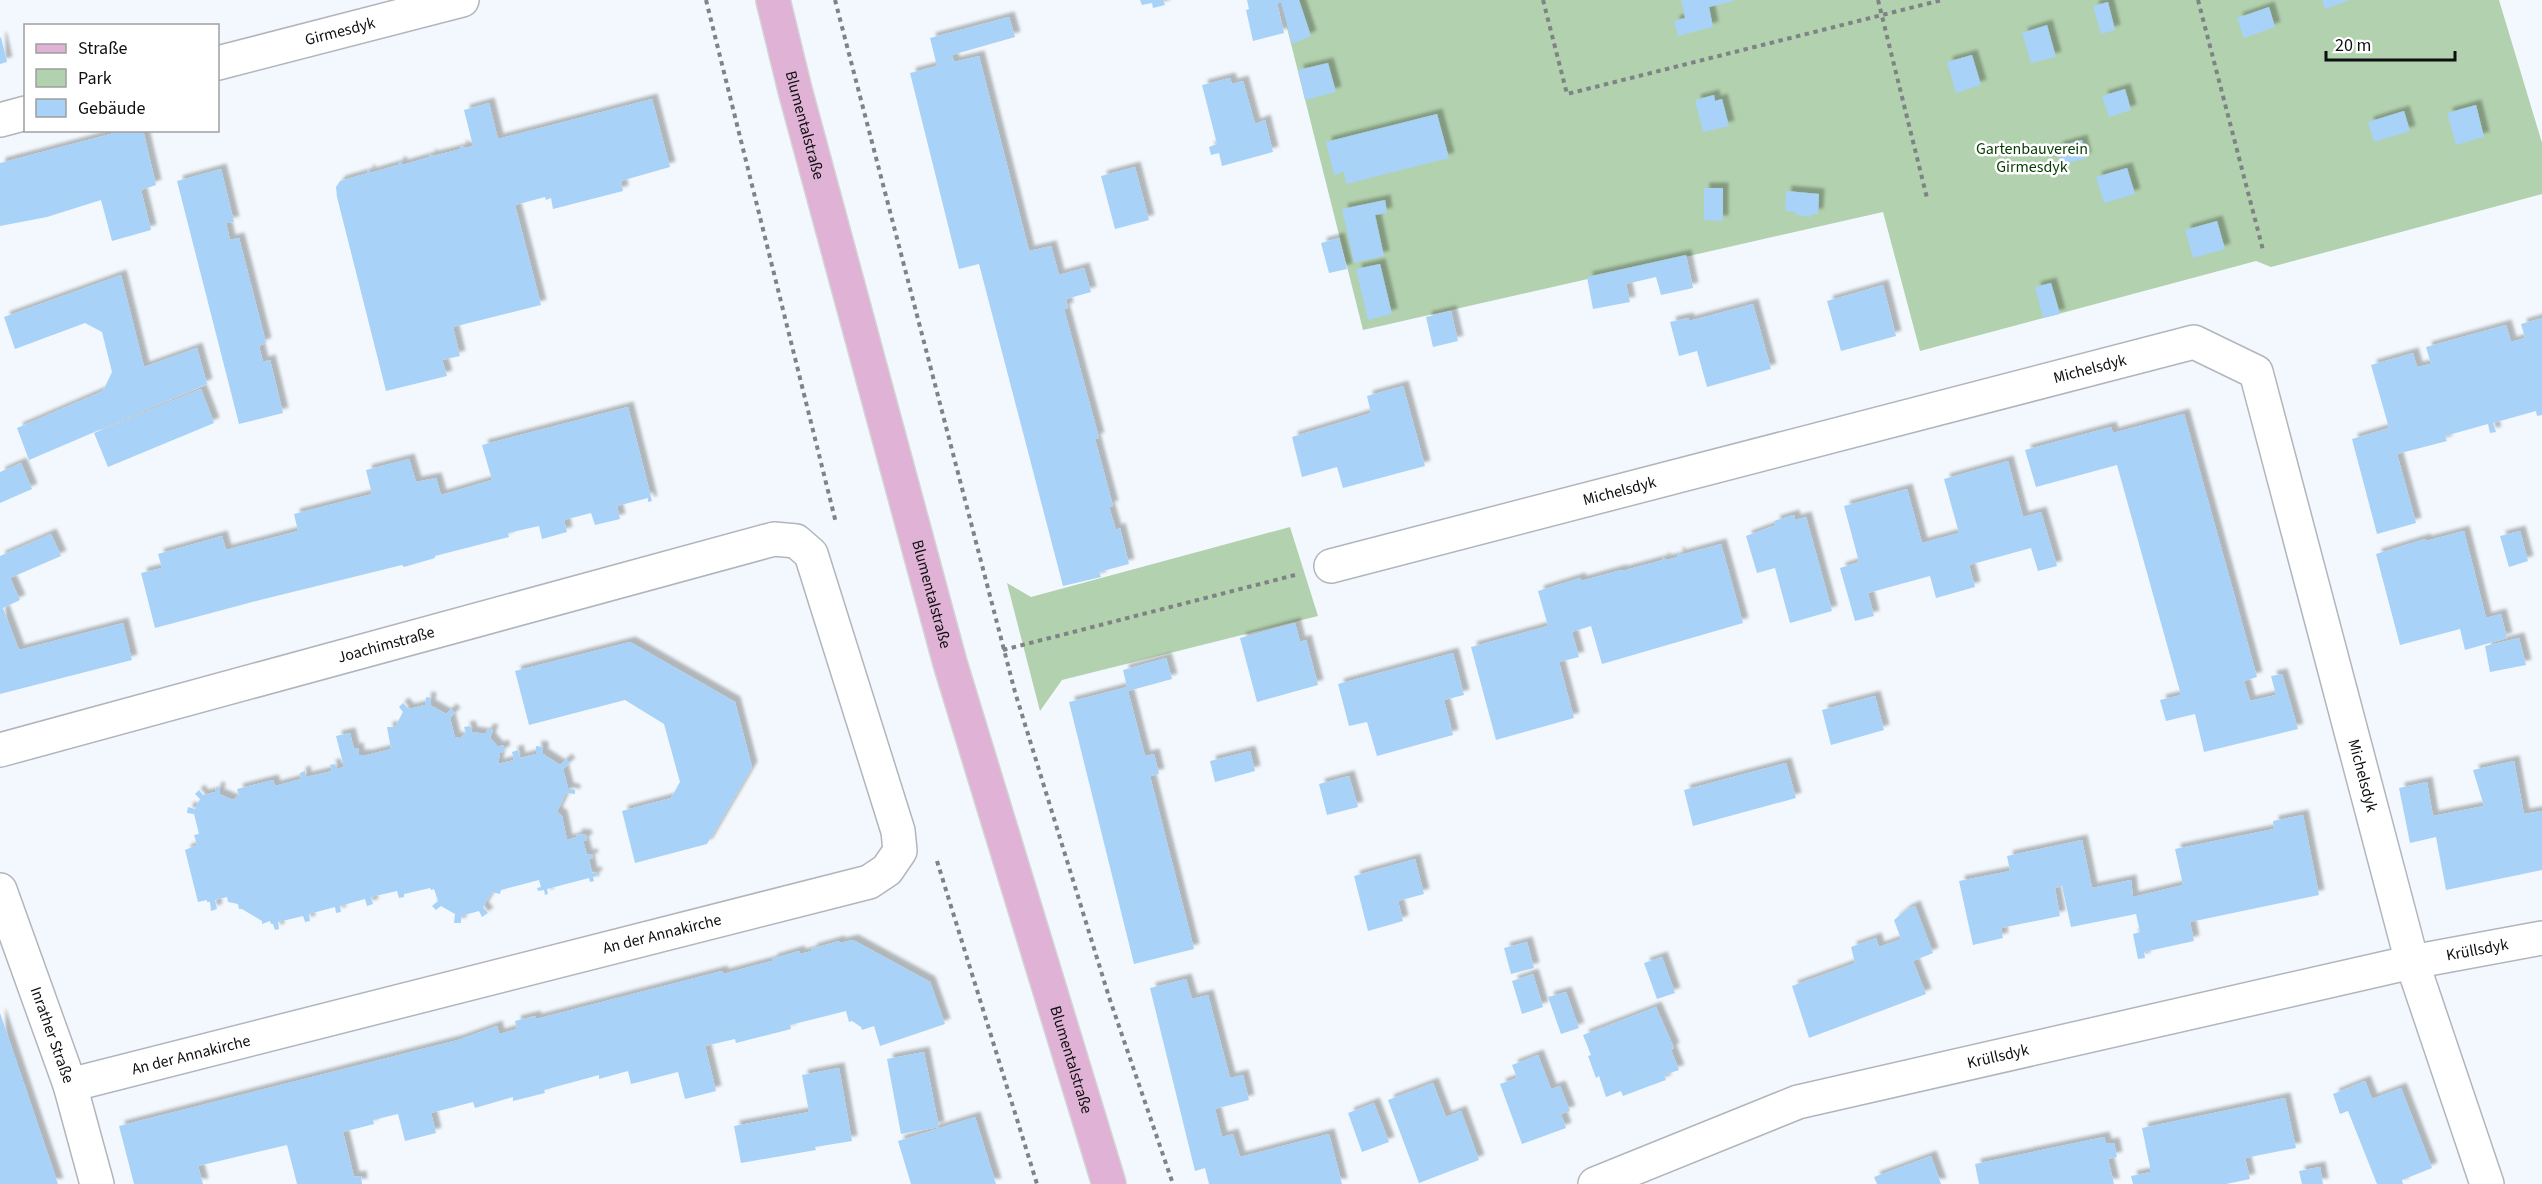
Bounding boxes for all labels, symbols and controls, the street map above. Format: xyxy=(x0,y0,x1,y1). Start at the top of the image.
street label: Girmesdyk xyxy=(303,12,377,51)
legend xyxy=(24,24,219,132)
scale bar xyxy=(2326,24,2455,62)
text: 20 m xyxy=(2335,33,2371,58)
text: Straße xyxy=(78,36,128,61)
text: Park xyxy=(78,66,112,91)
street label: Blumentalstraße xyxy=(780,68,830,182)
text: Gebäude xyxy=(78,96,146,121)
park label: Gartenbauverein Girmesdyk xyxy=(1976,138,2088,178)
street label: Michelsdyk xyxy=(2051,349,2129,389)
street label: Michelsdyk xyxy=(1581,471,1658,511)
street label: Blumentalstraße xyxy=(906,537,957,651)
street label: Joachimstraße xyxy=(335,621,437,669)
street label: Michelsdyk xyxy=(2343,737,2383,815)
street label: An der Annakirche xyxy=(600,909,724,959)
street label: Krüllsdyk xyxy=(2444,933,2510,966)
street label: Inrather Straße xyxy=(25,984,79,1086)
street label: Blumentalstraße xyxy=(1044,1003,1098,1116)
street label: An der Annakirche xyxy=(129,1030,253,1080)
street label: Krüllsdyk xyxy=(1965,1039,2031,1074)

